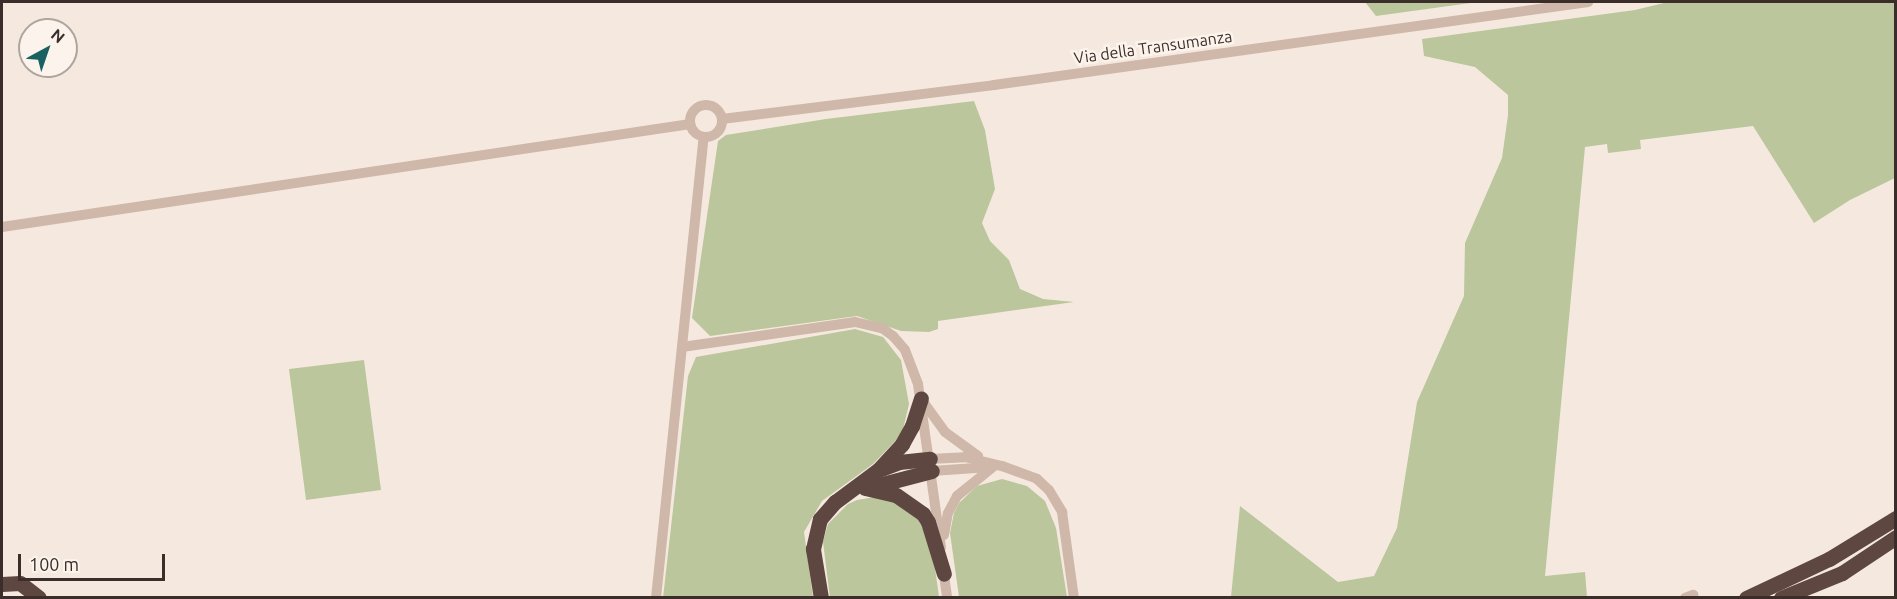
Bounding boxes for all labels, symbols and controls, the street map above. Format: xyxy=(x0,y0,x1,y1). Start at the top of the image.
north arrow xyxy=(18,18,78,78)
text: N xyxy=(48,25,69,46)
street label: Via della Transumanza xyxy=(1073,26,1233,68)
scale bar xyxy=(21,542,168,580)
text: 100 m xyxy=(29,554,79,574)

